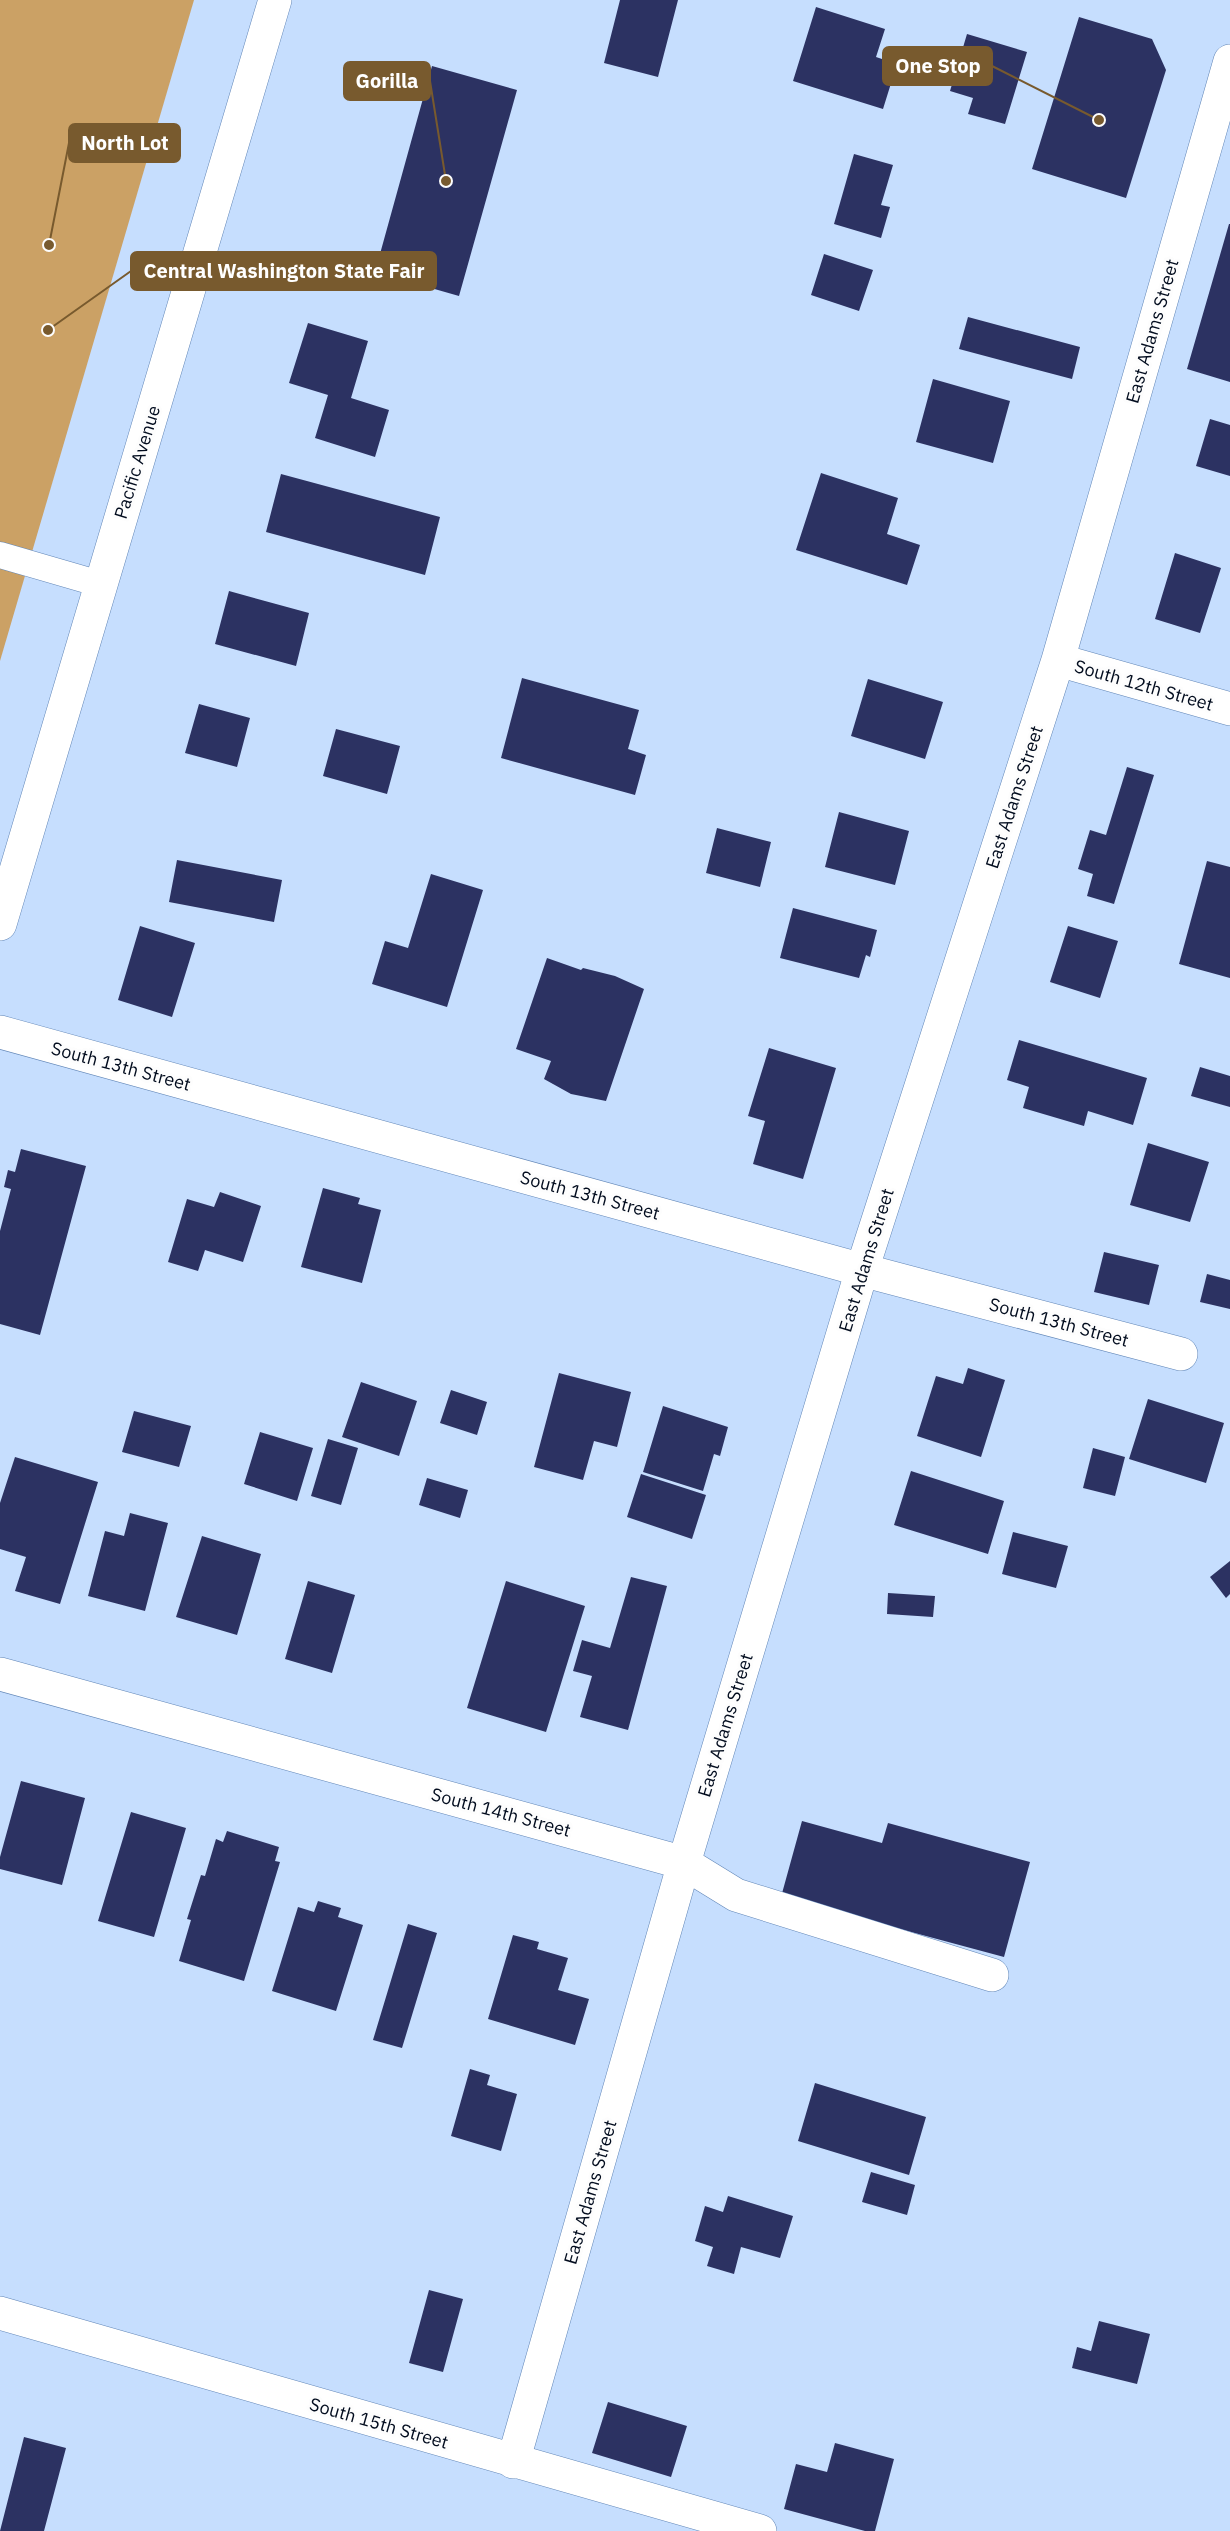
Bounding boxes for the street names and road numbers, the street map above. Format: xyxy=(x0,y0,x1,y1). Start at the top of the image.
street label: East Adams Street xyxy=(1120,256,1184,406)
street label: Pacific Avenue xyxy=(109,402,165,522)
street label: South 12th Street xyxy=(1072,654,1216,716)
street label: East Adams Street xyxy=(980,723,1048,871)
street label: South 13th Street xyxy=(49,1036,193,1096)
street label: South 13th Street xyxy=(518,1165,662,1225)
street label: East Adams Street xyxy=(833,1185,899,1335)
street label: South 13th Street xyxy=(987,1292,1131,1352)
street label: East Adams Street xyxy=(692,1650,758,1800)
street label: South 14th Street xyxy=(429,1782,573,1842)
street label: East Adams Street xyxy=(558,2117,622,2267)
street label: South 15th Street xyxy=(307,2392,451,2454)

